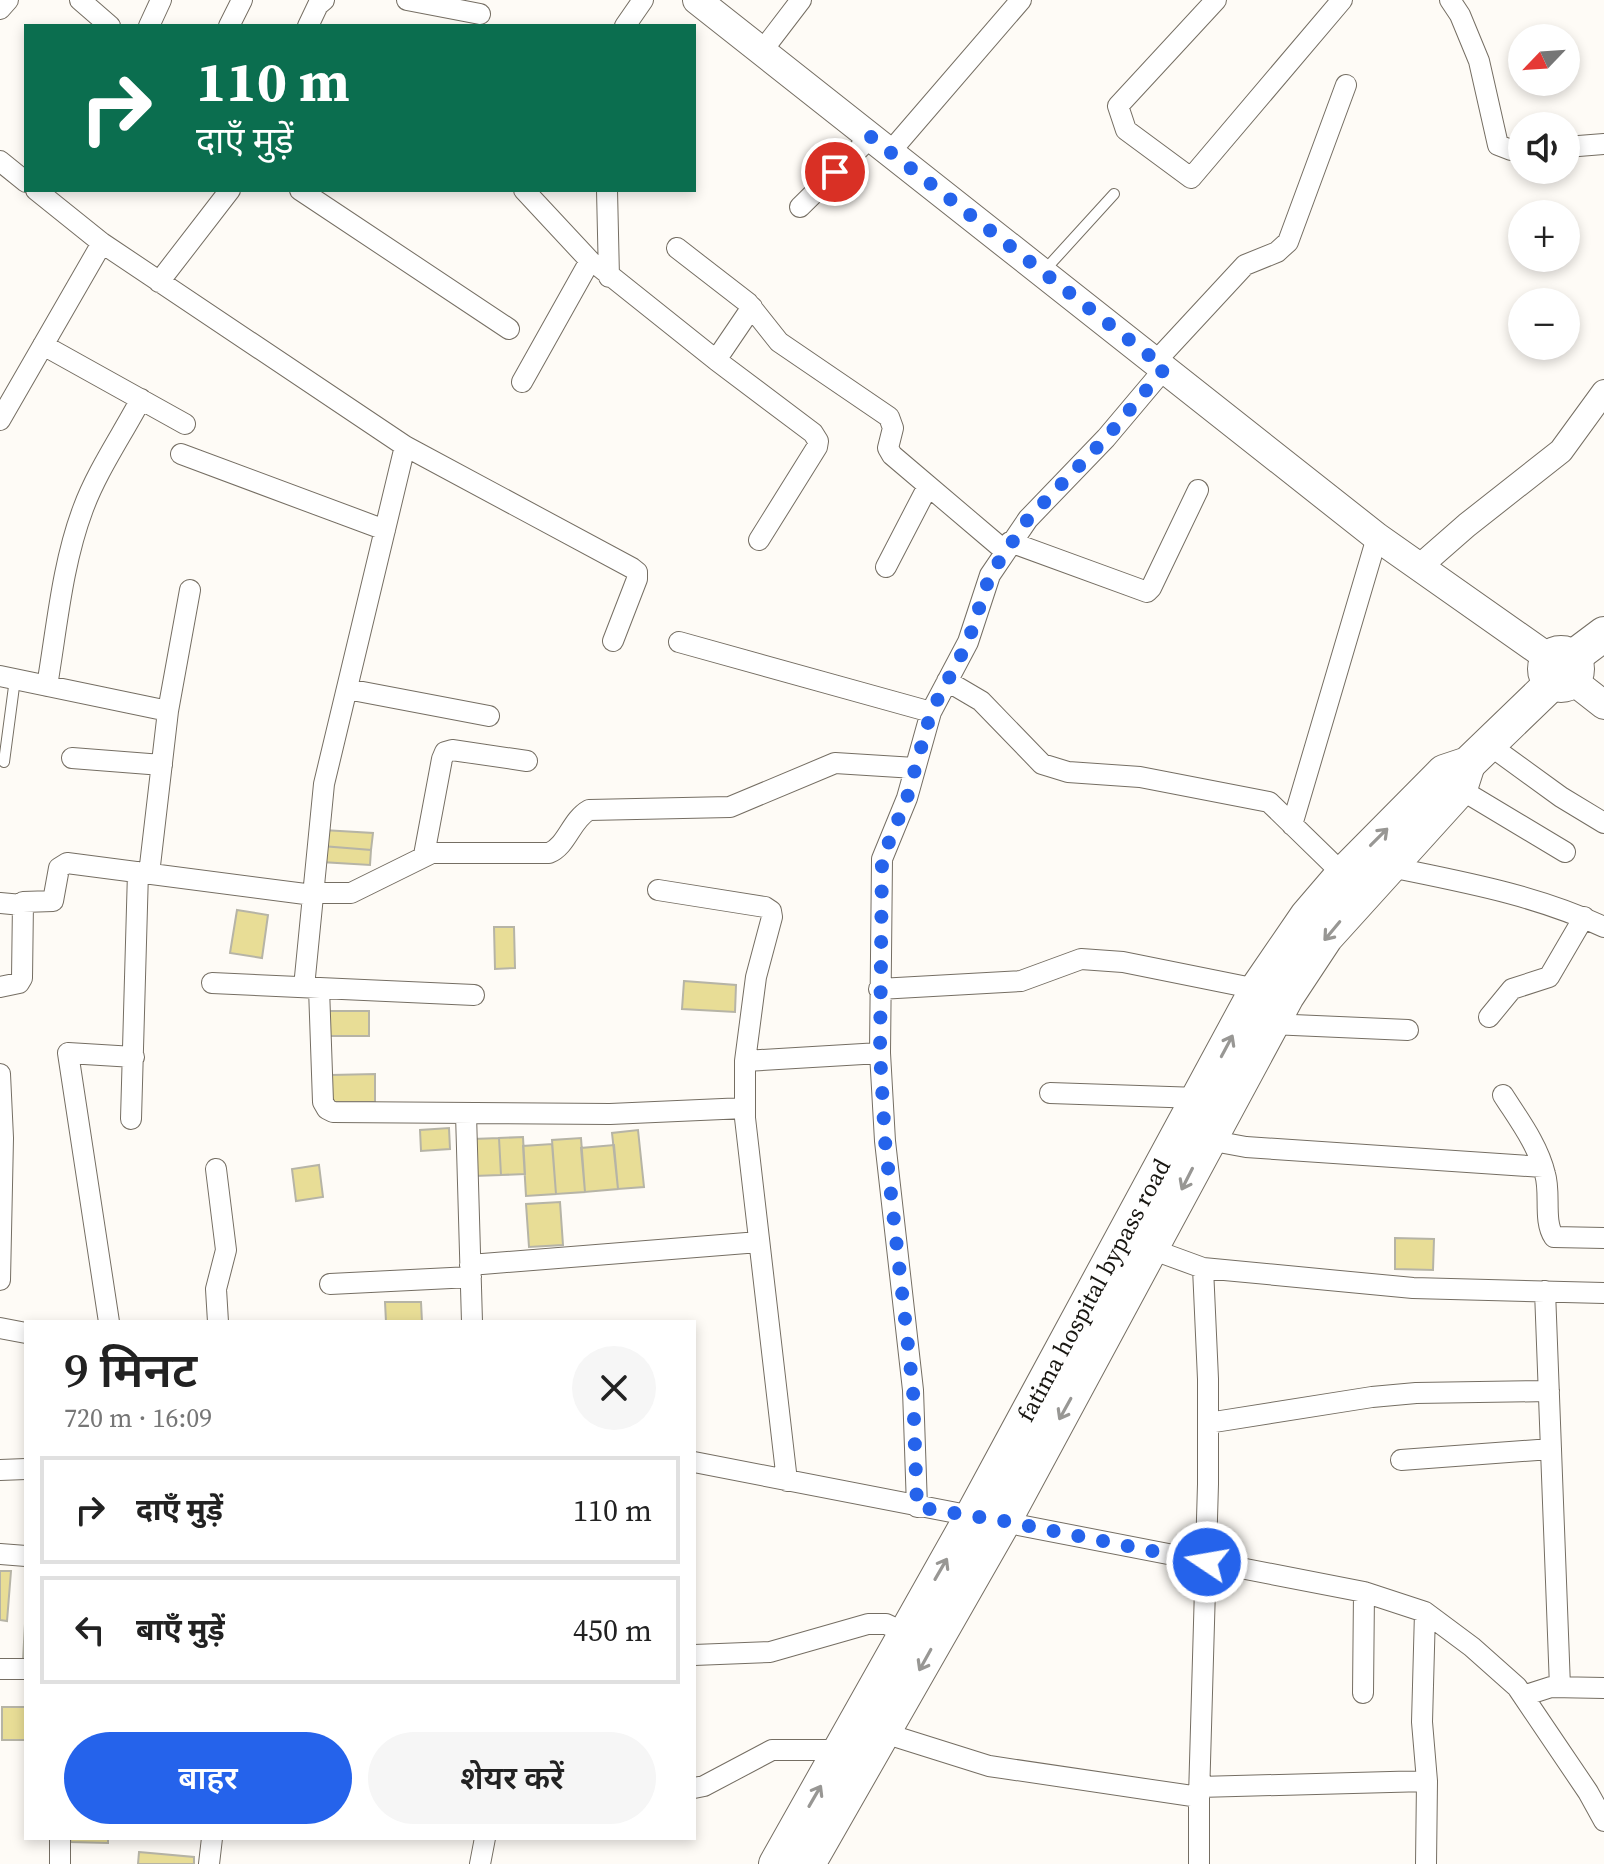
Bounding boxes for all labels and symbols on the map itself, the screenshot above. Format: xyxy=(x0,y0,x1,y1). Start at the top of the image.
north arrow xyxy=(1508,24,1580,96)
pin xyxy=(801,138,869,206)
one-way arrow xyxy=(1370,827,1389,847)
one-way arrow xyxy=(1323,920,1341,941)
one-way arrow xyxy=(1219,1035,1235,1058)
street label: fatima hospital bypass road xyxy=(1009,1152,1178,1427)
one-way arrow xyxy=(1179,1167,1195,1191)
one-way arrow xyxy=(1056,1396,1072,1420)
position arrow xyxy=(1165,1520,1249,1604)
one-way arrow xyxy=(933,1558,949,1581)
one-way arrow xyxy=(916,1648,932,1672)
one-way arrow xyxy=(807,1785,823,1808)

